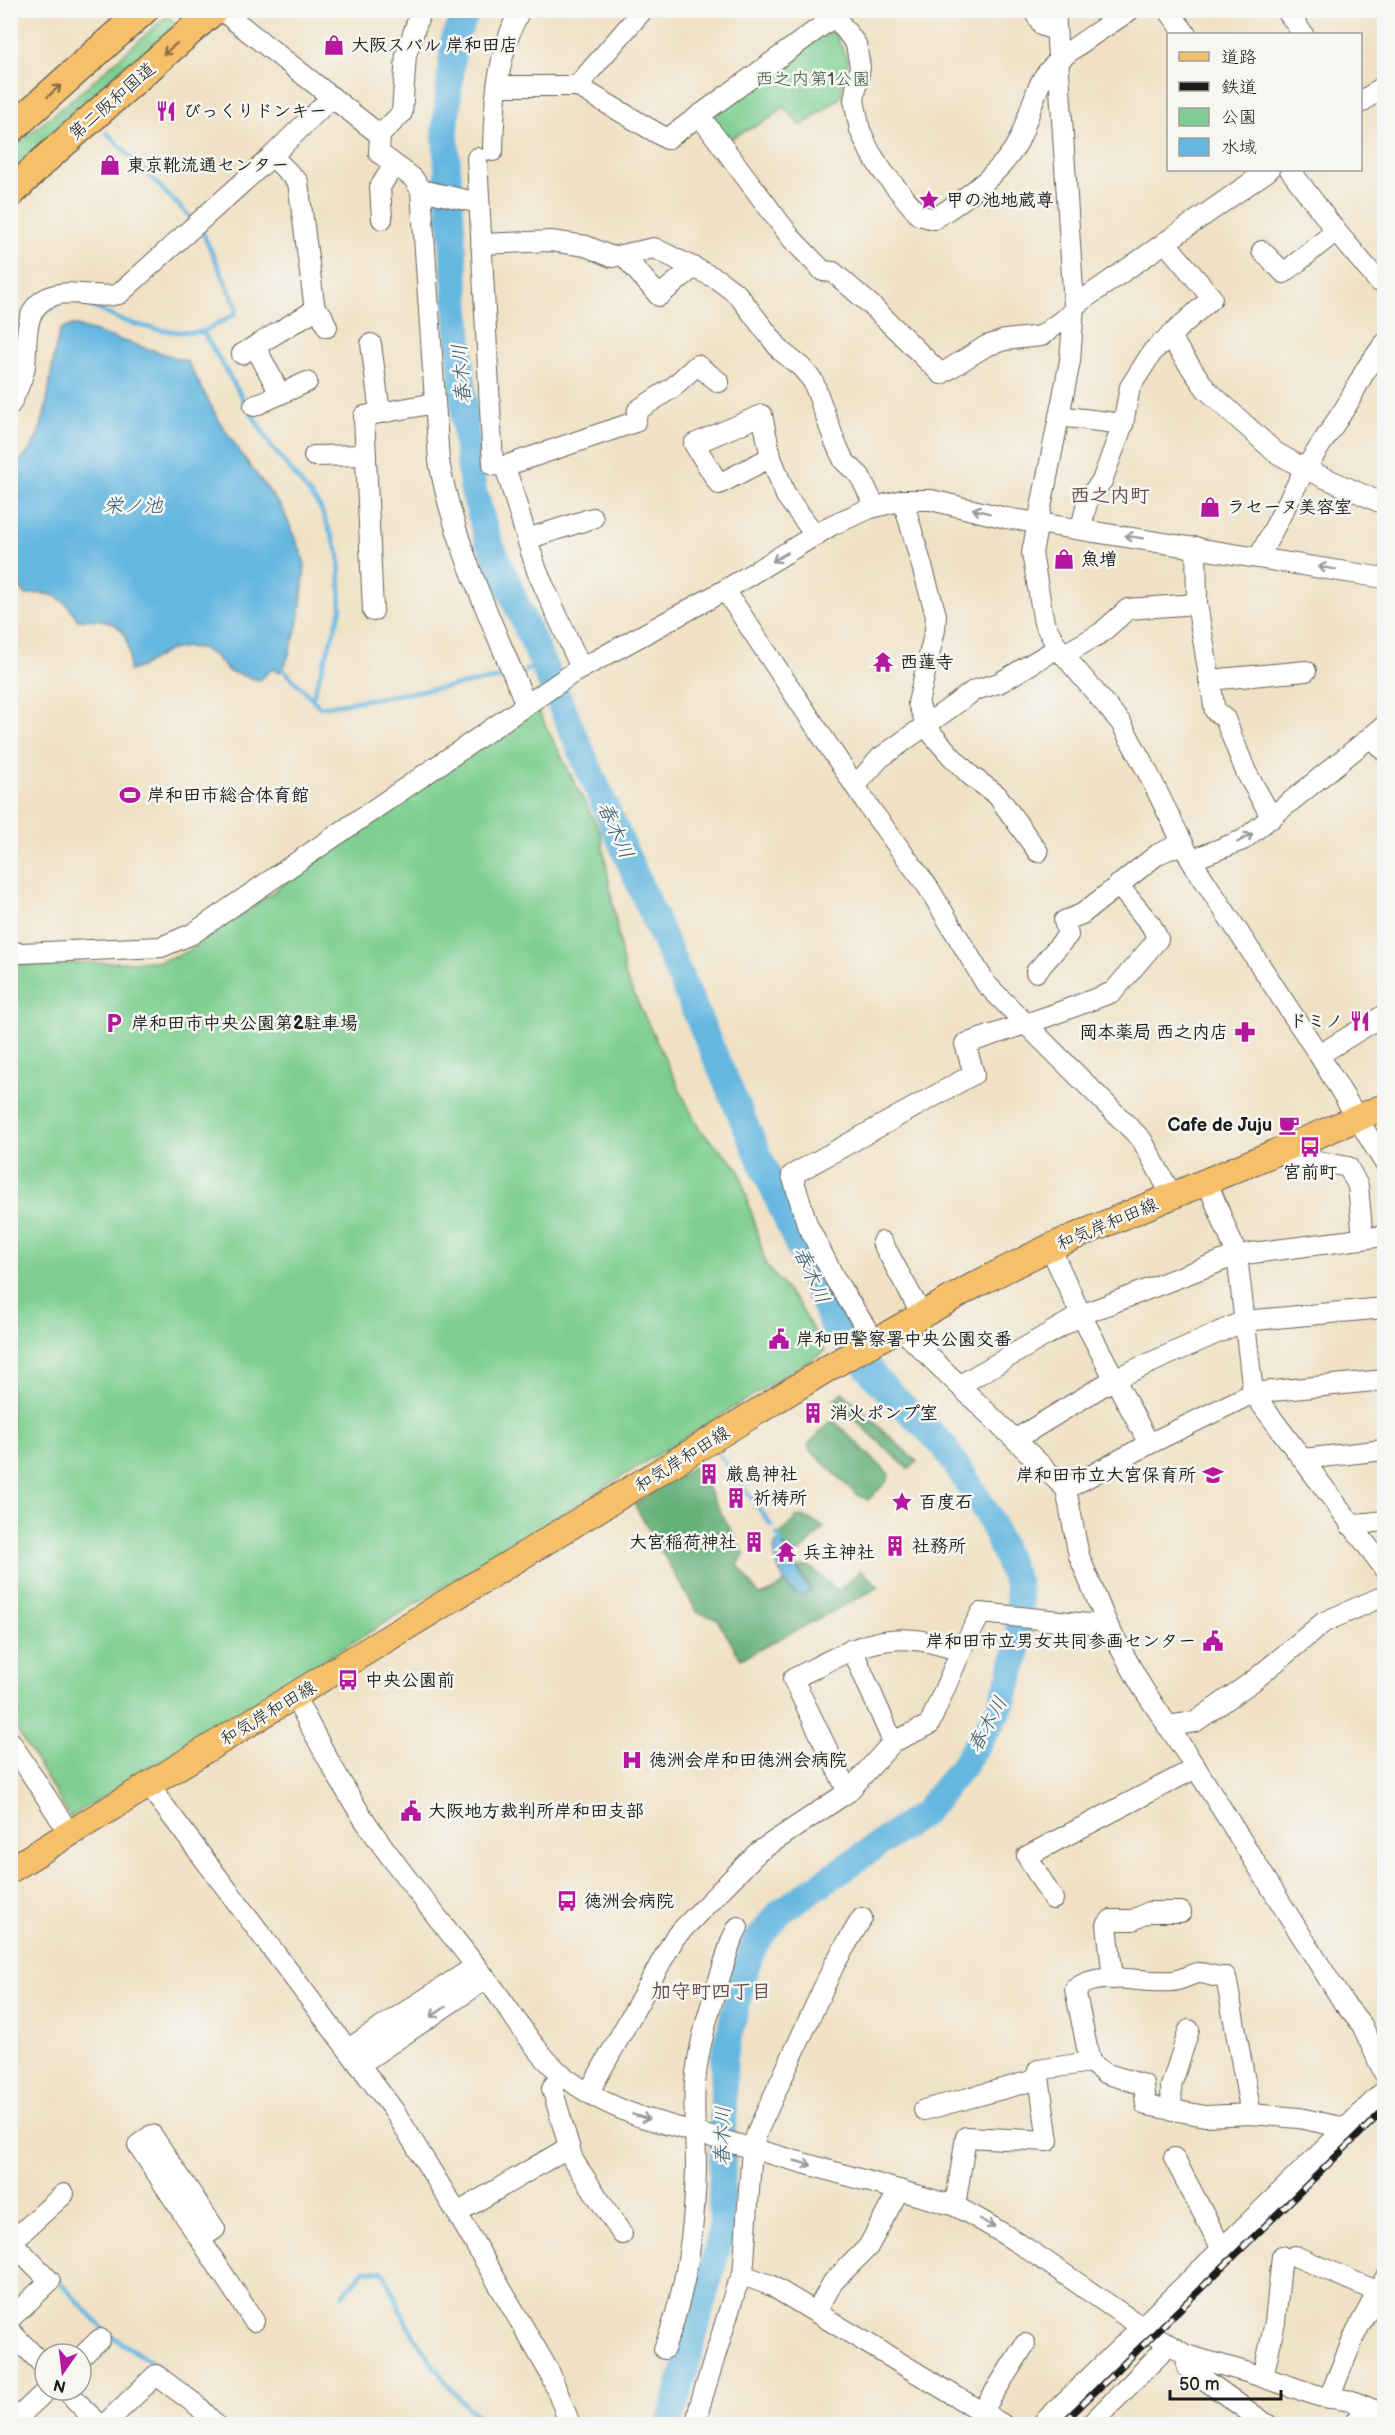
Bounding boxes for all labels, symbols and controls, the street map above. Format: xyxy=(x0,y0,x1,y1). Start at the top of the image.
shop icon: 大阪スバル 岸和田店 xyxy=(322,33,346,57)
legend xyxy=(1167,33,1362,171)
place label: 大阪スバル 岸和田店 xyxy=(351,35,518,56)
one-way arrow xyxy=(163,42,178,56)
text: 道路 xyxy=(1221,47,1257,68)
street label: 第二阪和国道 xyxy=(65,58,160,145)
park label: 西之内第1公園 xyxy=(756,69,870,90)
text: 鉄道 xyxy=(1221,77,1257,98)
one-way arrow xyxy=(46,84,61,98)
restaurant icon: びっくりドンキー xyxy=(154,99,178,123)
place label: びっくりドンキー xyxy=(183,101,327,122)
text: 公園 xyxy=(1221,107,1257,128)
text: 水域 xyxy=(1221,137,1257,158)
shop icon: 東京靴流通センター xyxy=(98,153,122,177)
place label: 東京靴流通センター xyxy=(127,155,289,176)
place icon: 甲の池地蔵尊 xyxy=(917,188,941,212)
place label: 甲の池地蔵尊 xyxy=(946,190,1054,211)
water label: 春木川 xyxy=(448,343,476,405)
district label: 西之内町 xyxy=(1070,484,1150,508)
water label: 栄ノ池 xyxy=(103,494,164,518)
shop icon: ラセーヌ美容室 xyxy=(1198,495,1222,519)
place label: ラセーヌ美容室 xyxy=(1227,497,1352,518)
one-way arrow xyxy=(972,505,991,516)
one-way arrow xyxy=(1125,532,1145,543)
shop icon: 魚増 xyxy=(1052,547,1076,571)
place label: 魚増 xyxy=(1081,549,1117,570)
one-way arrow xyxy=(772,552,789,564)
one-way arrow xyxy=(1317,563,1337,574)
temple icon: 西蓮寺 xyxy=(871,650,895,674)
place label: 西蓮寺 xyxy=(900,652,954,673)
sports icon: 岸和田市総合体育館 xyxy=(118,783,142,807)
place label: 岸和田市総合体育館 xyxy=(147,785,309,806)
water label: 春木川 xyxy=(592,798,638,863)
one-way arrow xyxy=(1236,831,1253,843)
restaurant icon: ドミノ xyxy=(1348,1009,1372,1033)
parking icon: 岸和田市中央公園第2駐車場 xyxy=(102,1011,126,1035)
place label: ドミノ xyxy=(1289,1011,1343,1032)
place label: 岸和田市中央公園第2駐車場 xyxy=(131,1013,358,1034)
pharmacy icon: 岡本薬局 西之内店 xyxy=(1233,1020,1257,1044)
place label: 岡本薬局 西之内店 xyxy=(1079,1022,1228,1043)
cafe icon: Cafe de Juju xyxy=(1277,1113,1301,1137)
place label: Cafe de Juju xyxy=(1167,1115,1272,1136)
bus stop icon: 宮前町 xyxy=(1298,1135,1322,1159)
place label: 宮前町 xyxy=(1283,1162,1337,1183)
street label: 和気岸和田線 xyxy=(1053,1194,1161,1255)
water label: 春木川 xyxy=(788,1243,834,1308)
public building icon: 岸和田警察署中央公園交番 xyxy=(767,1327,791,1351)
place label: 岸和田警察署中央公園交番 xyxy=(796,1329,1012,1350)
building icon: 消火ポンプ室 xyxy=(801,1401,825,1425)
place label: 消火ポンプ室 xyxy=(830,1403,938,1424)
street label: 和気岸和田線 xyxy=(631,1422,734,1497)
building icon: 厳島神社 xyxy=(697,1462,721,1486)
school or university icon: 岸和田市立大宮保育所 xyxy=(1201,1463,1225,1487)
place label: 厳島神社 xyxy=(726,1464,798,1485)
place label: 岸和田市立大宮保育所 xyxy=(1016,1465,1196,1486)
building icon: 祈祷所 xyxy=(724,1486,748,1510)
place label: 祈祷所 xyxy=(753,1488,807,1509)
place icon: 百度石 xyxy=(890,1490,914,1514)
place label: 百度石 xyxy=(919,1492,973,1513)
building icon: 大宮稲荷神社 xyxy=(742,1530,766,1554)
place label: 大宮稲荷神社 xyxy=(629,1532,737,1553)
building icon: 社務所 xyxy=(883,1534,907,1558)
place label: 社務所 xyxy=(912,1536,966,1557)
temple icon: 兵主神社 xyxy=(774,1540,798,1564)
place label: 兵主神社 xyxy=(803,1542,875,1563)
public building icon: 岸和田市立男女共同参画センター xyxy=(1201,1629,1225,1653)
place label: 岸和田市立男女共同参画センター xyxy=(926,1631,1196,1652)
bus stop icon: 中央公園前 xyxy=(336,1668,360,1692)
place label: 中央公園前 xyxy=(365,1670,455,1691)
street label: 和気岸和田線 xyxy=(217,1677,320,1750)
water label: 春木川 xyxy=(963,1692,1013,1757)
hospital icon: 徳洲会岸和田徳洲会病院 xyxy=(620,1748,644,1772)
place label: 徳洲会岸和田徳洲会病院 xyxy=(649,1750,847,1771)
public building icon: 大阪地方裁判所岸和田支部 xyxy=(399,1799,423,1823)
place label: 大阪地方裁判所岸和田支部 xyxy=(428,1801,644,1822)
bus stop icon: 徳洲会病院 xyxy=(555,1889,579,1913)
place label: 徳洲会病院 xyxy=(584,1891,674,1912)
district label: 加守町四丁目 xyxy=(651,1980,771,2004)
one-way arrow xyxy=(430,2006,446,2018)
water label: 春木川 xyxy=(710,2106,736,2166)
one-way arrow xyxy=(631,2112,650,2123)
one-way arrow xyxy=(793,2157,812,2169)
one-way arrow xyxy=(978,2218,996,2229)
north arrow xyxy=(33,2342,93,2402)
scale bar xyxy=(1170,2363,1281,2401)
text: N xyxy=(52,2374,68,2396)
text: 50 m xyxy=(1179,2374,1220,2395)

